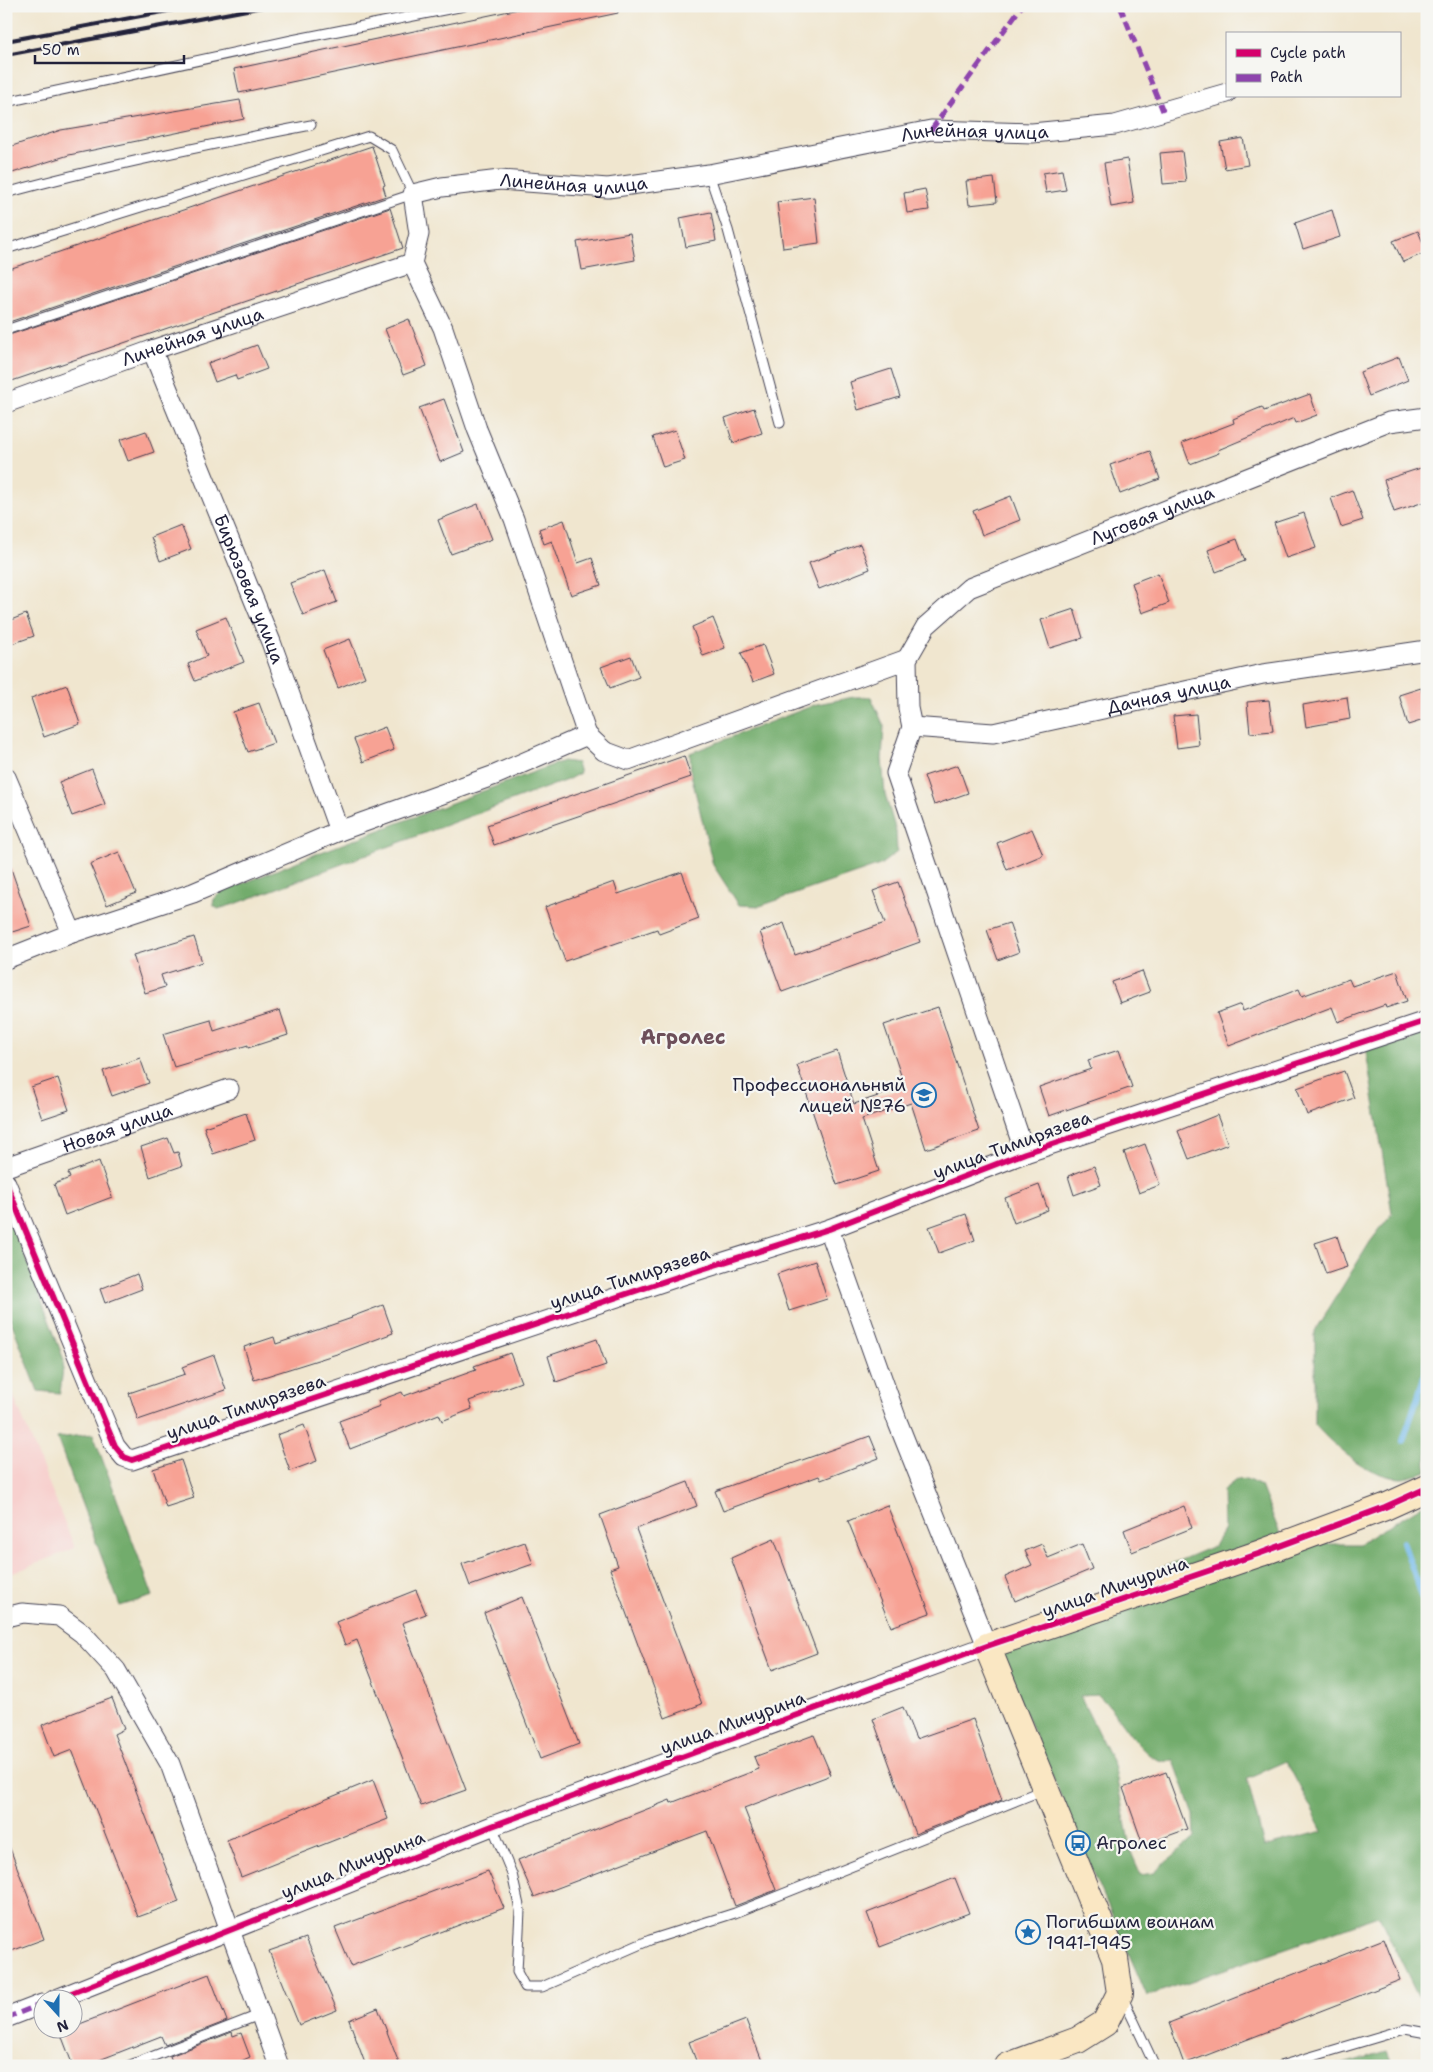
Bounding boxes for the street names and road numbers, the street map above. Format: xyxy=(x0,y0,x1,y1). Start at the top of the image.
street label: Линейная улица xyxy=(899,118,1049,148)
street label: Линейная улица xyxy=(499,168,649,200)
street label: Линейная улица xyxy=(118,302,266,372)
street label: Луговая улица xyxy=(1087,480,1218,551)
street label: Бирюзовая улица xyxy=(208,511,290,667)
street label: Дачная улица xyxy=(1105,669,1233,720)
street label: Новая улица xyxy=(59,1098,176,1158)
street label: улица Тимирязева xyxy=(929,1105,1095,1185)
street label: улица Тимирязева xyxy=(547,1241,713,1315)
street label: улица Тимирязева xyxy=(163,1368,329,1446)
street label: улица Мичурина xyxy=(1039,1551,1191,1623)
street label: улица Мичурина xyxy=(657,1686,809,1760)
street label: улица Мичурина xyxy=(278,1825,428,1905)

